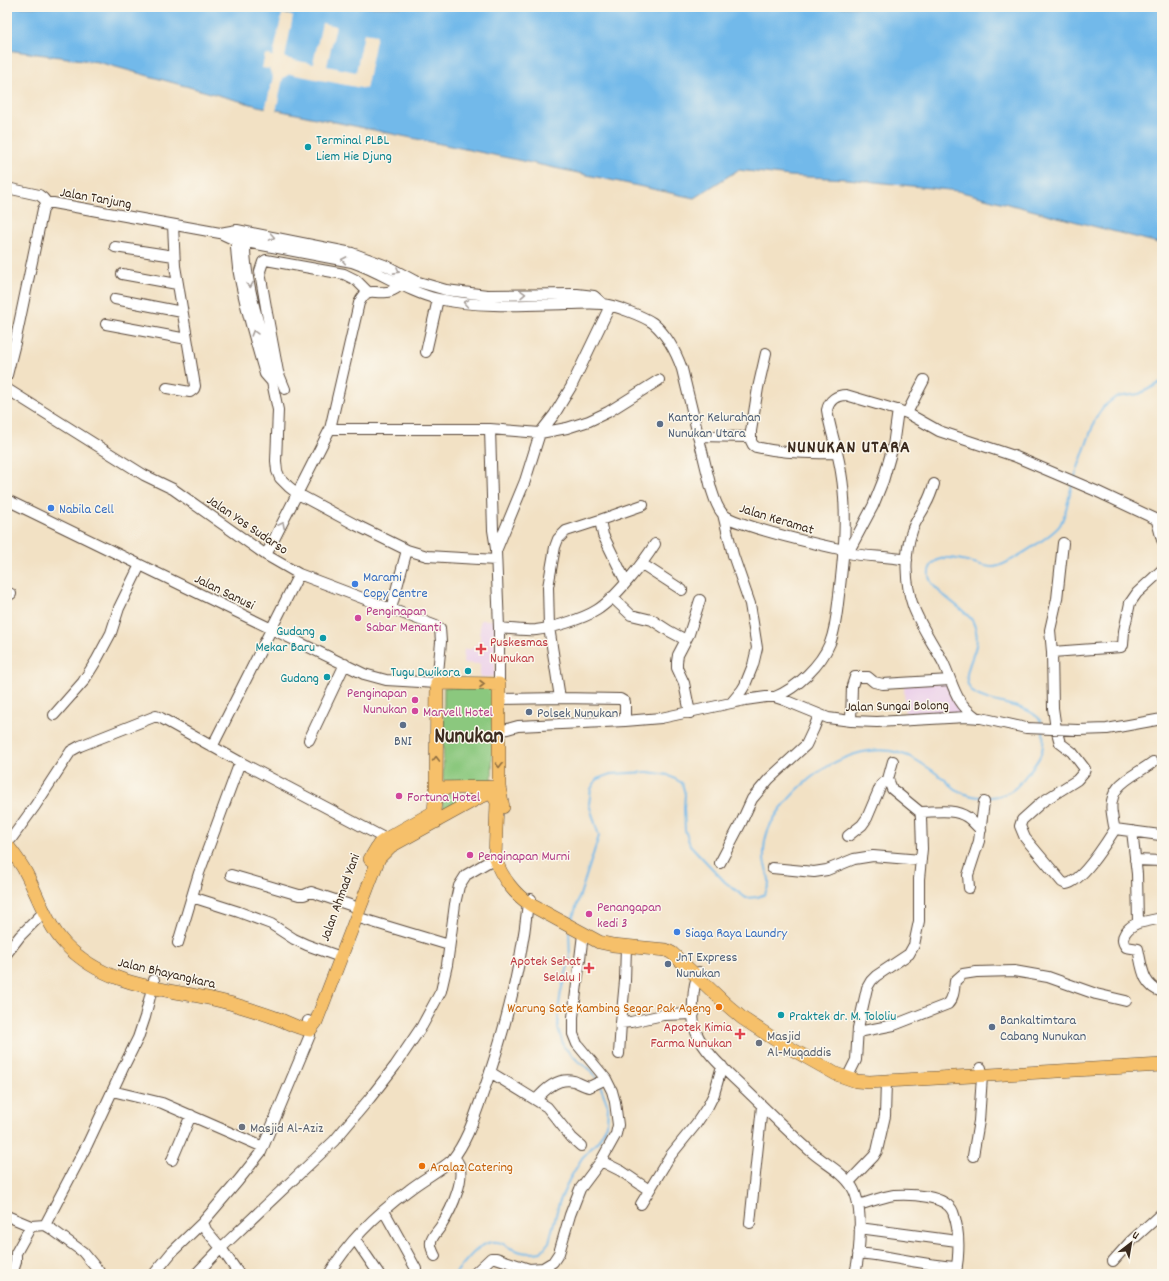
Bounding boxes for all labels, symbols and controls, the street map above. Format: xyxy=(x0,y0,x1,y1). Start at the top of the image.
place label: Terminal PLBL Liem Hie Djung xyxy=(316,131,392,167)
marker: Terminal PLBL Liem Hie Djung xyxy=(303,142,313,152)
street label: Jalan Tanjung xyxy=(58,183,133,215)
one-way arrow xyxy=(269,232,275,241)
one-way arrow xyxy=(341,257,347,265)
one-way arrow xyxy=(393,266,400,274)
one-way arrow xyxy=(246,282,254,288)
one-way arrow xyxy=(520,290,526,298)
one-way arrow xyxy=(463,299,469,308)
one-way arrow xyxy=(250,330,258,336)
place label: Kantor Kelurahan Nunukan Utara xyxy=(668,408,761,444)
marker: Kantor Kelurahan Nunukan Utara xyxy=(655,419,665,429)
district label: NUNUKAN UTARA xyxy=(787,436,911,461)
street label: Jalan Yos Sudarso xyxy=(202,491,292,560)
street label: Jalan Keramat xyxy=(737,499,816,541)
place label: Nabila Cell xyxy=(59,500,115,520)
marker: Nabila Cell xyxy=(46,503,56,513)
one-way arrow xyxy=(277,522,285,529)
place label: Marami Copy Centre xyxy=(363,568,428,604)
street label: Jalan Sanusi xyxy=(191,570,258,616)
marker: Marami Copy Centre xyxy=(350,579,360,589)
place label: Penginapan Sabar Menanti xyxy=(366,602,442,638)
marker: Penginapan Sabar Menanti xyxy=(353,613,363,623)
place label: Gudang Mekar Baru xyxy=(256,622,315,658)
marker: Gudang Mekar Baru xyxy=(318,633,328,643)
place label: Puskesmas Nunukan xyxy=(490,633,548,669)
marker: Puskesmas Nunukan xyxy=(475,643,487,655)
place label: Tugu Dwikora xyxy=(390,663,460,683)
marker: Tugu Dwikora xyxy=(463,666,473,676)
place label: Gudang xyxy=(280,669,319,689)
marker: Gudang xyxy=(322,672,332,682)
one-way arrow xyxy=(479,680,485,688)
place label: Penginapan Nunukan xyxy=(347,684,407,720)
marker: Penginapan Nunukan xyxy=(410,695,420,705)
street label: Jalan Sungai Bolong xyxy=(845,696,949,718)
place label: Marvell Hotel xyxy=(423,703,494,723)
place label: Polsek Nunukan xyxy=(537,704,618,724)
marker: Marvell Hotel xyxy=(410,706,420,716)
marker: Polsek Nunukan xyxy=(524,707,534,717)
marker: BNI xyxy=(398,720,408,730)
district label: Nunukan xyxy=(434,722,504,753)
place label: BNI xyxy=(394,732,413,752)
one-way arrow xyxy=(432,756,440,762)
one-way arrow xyxy=(495,762,503,768)
place label: Fortuna Hotel xyxy=(407,788,481,808)
marker: Fortuna Hotel xyxy=(394,791,404,801)
place label: Penginapan Murni xyxy=(478,847,570,867)
marker: Penginapan Murni xyxy=(465,850,475,860)
street label: Jalan Ahmad Yani xyxy=(316,851,366,944)
place label: Penangapan kedi 3 xyxy=(597,898,661,934)
marker: Penangapan kedi 3 xyxy=(584,909,594,919)
place label: Siaga Raya Laundry xyxy=(685,924,788,944)
marker: Siaga Raya Laundry xyxy=(672,927,682,937)
place label: JnT Express Nunukan xyxy=(676,948,738,984)
place label: Apotek Sehat Selalu 1 xyxy=(510,952,581,988)
street label: Jalan Bhayangkara xyxy=(116,953,218,995)
marker: JnT Express Nunukan xyxy=(663,959,673,969)
marker: Apotek Sehat Selalu 1 xyxy=(584,963,594,973)
place label: Warung Sate Kambing Segar Pak Ageng xyxy=(507,999,711,1019)
marker: Warung Sate Kambing Segar Pak Ageng xyxy=(714,1002,724,1012)
place label: Praktek dr. M. Tololiu xyxy=(789,1007,896,1027)
marker: Praktek dr. M. Tololiu xyxy=(776,1010,786,1020)
place label: Bankaltimtara Cabang Nunukan xyxy=(1000,1011,1086,1047)
place label: Apotek Kimia Farma Nunukan xyxy=(650,1018,732,1054)
marker: Bankaltimtara Cabang Nunukan xyxy=(987,1022,997,1032)
place label: Masjid Al-Muqaddis xyxy=(767,1027,831,1063)
marker: Apotek Kimia Farma Nunukan xyxy=(735,1029,745,1039)
marker: Masjid Al-Muqaddis xyxy=(754,1038,764,1048)
place label: Masjid Al-Aziz xyxy=(250,1119,324,1139)
marker: Masjid Al-Aziz xyxy=(237,1122,247,1132)
place label: Aralaz Catering xyxy=(430,1158,513,1178)
marker: Aralaz Catering xyxy=(417,1161,427,1171)
north arrow xyxy=(1111,1223,1151,1263)
text: U xyxy=(1129,1228,1142,1244)

